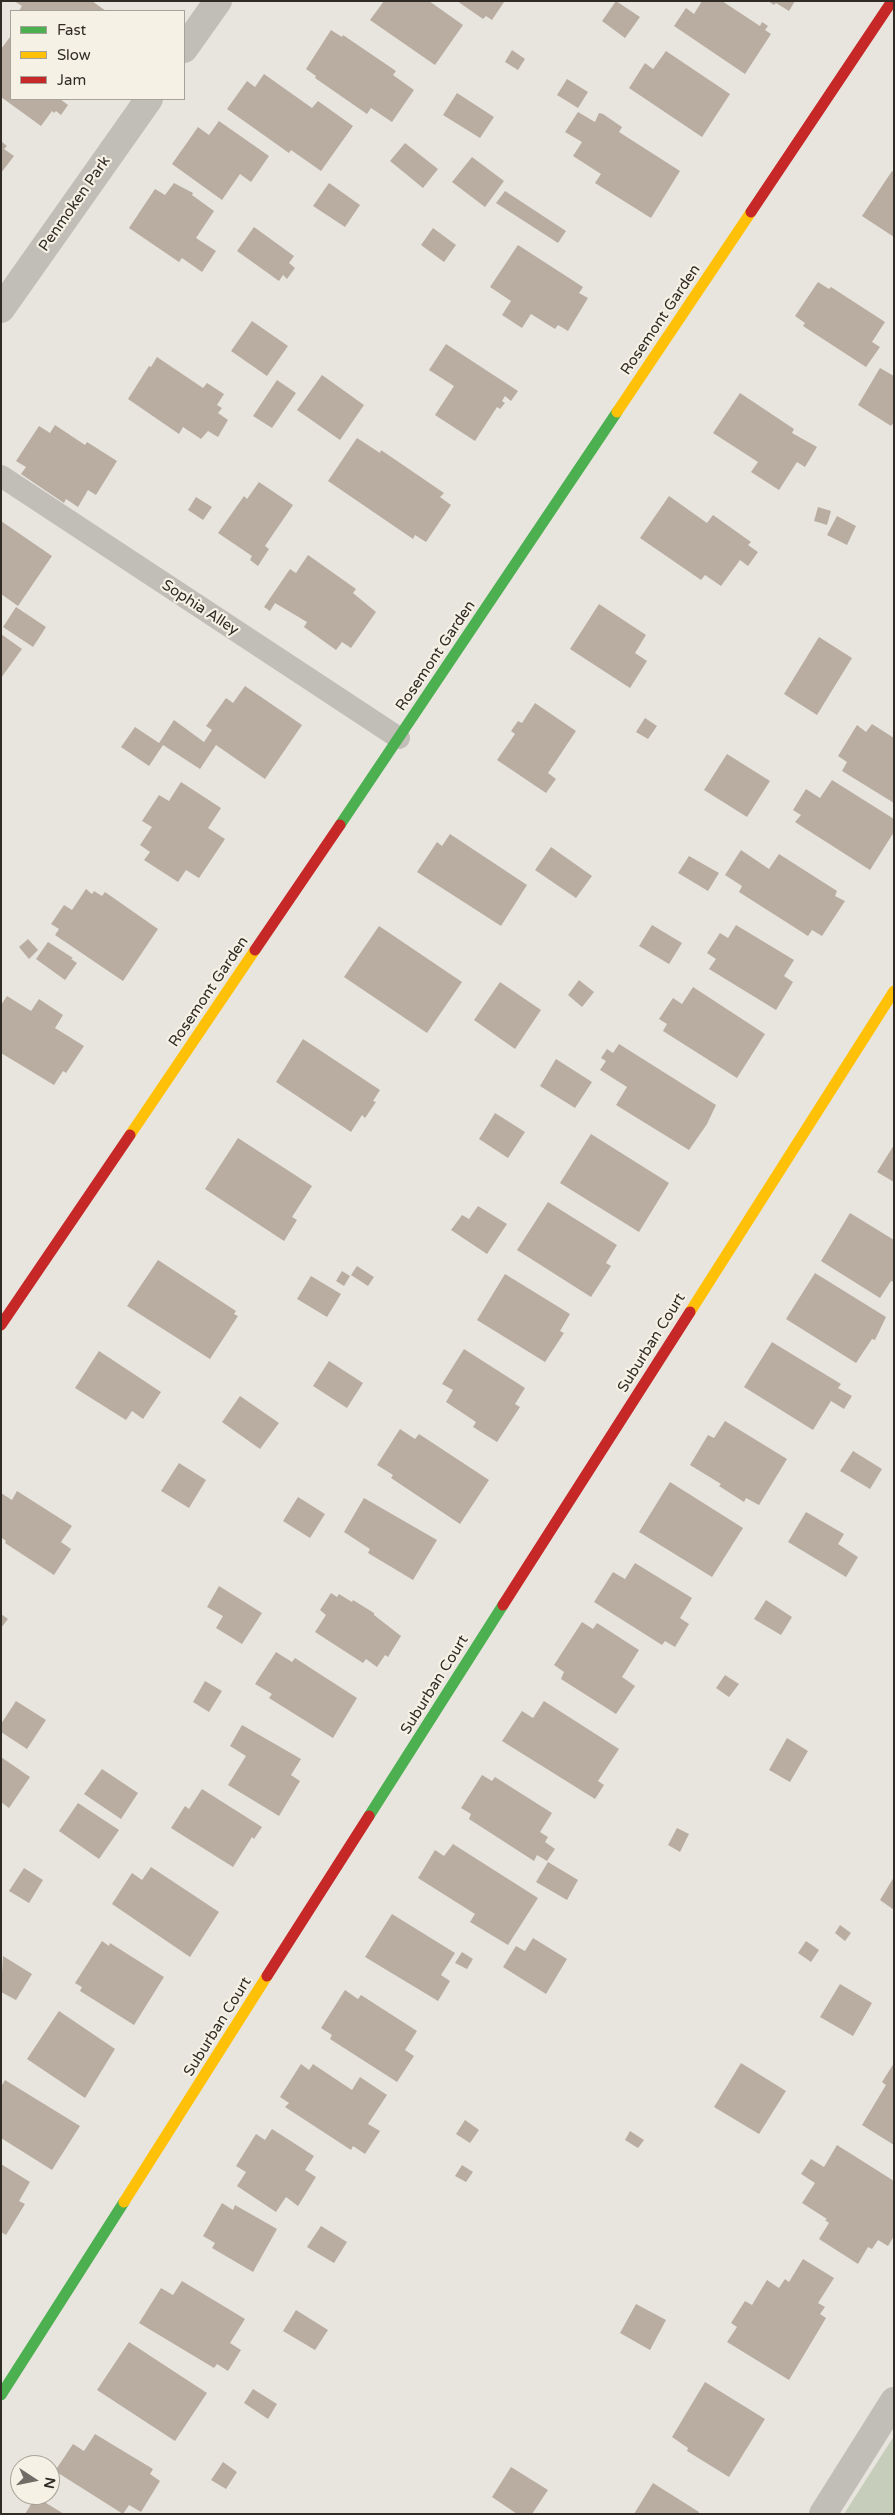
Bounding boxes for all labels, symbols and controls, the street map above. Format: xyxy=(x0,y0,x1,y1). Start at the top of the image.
legend xyxy=(10,10,185,100)
text: Fast xyxy=(57,21,86,39)
text: Slow xyxy=(57,46,91,64)
text: Jam xyxy=(57,71,86,89)
street label: Penmoken Park xyxy=(36,153,114,255)
street label: Rosemont Garden xyxy=(617,261,705,379)
street label: Sophia Alley xyxy=(158,576,242,640)
street label: Rosemont Garden xyxy=(392,597,480,715)
street label: Rosemont Garden xyxy=(165,933,253,1051)
street label: Suburban Court xyxy=(614,1290,690,1396)
street label: Suburban Court xyxy=(397,1632,473,1738)
street label: Suburban Court xyxy=(180,1974,256,2080)
north arrow xyxy=(10,2455,60,2505)
text: N xyxy=(40,2476,59,2490)

